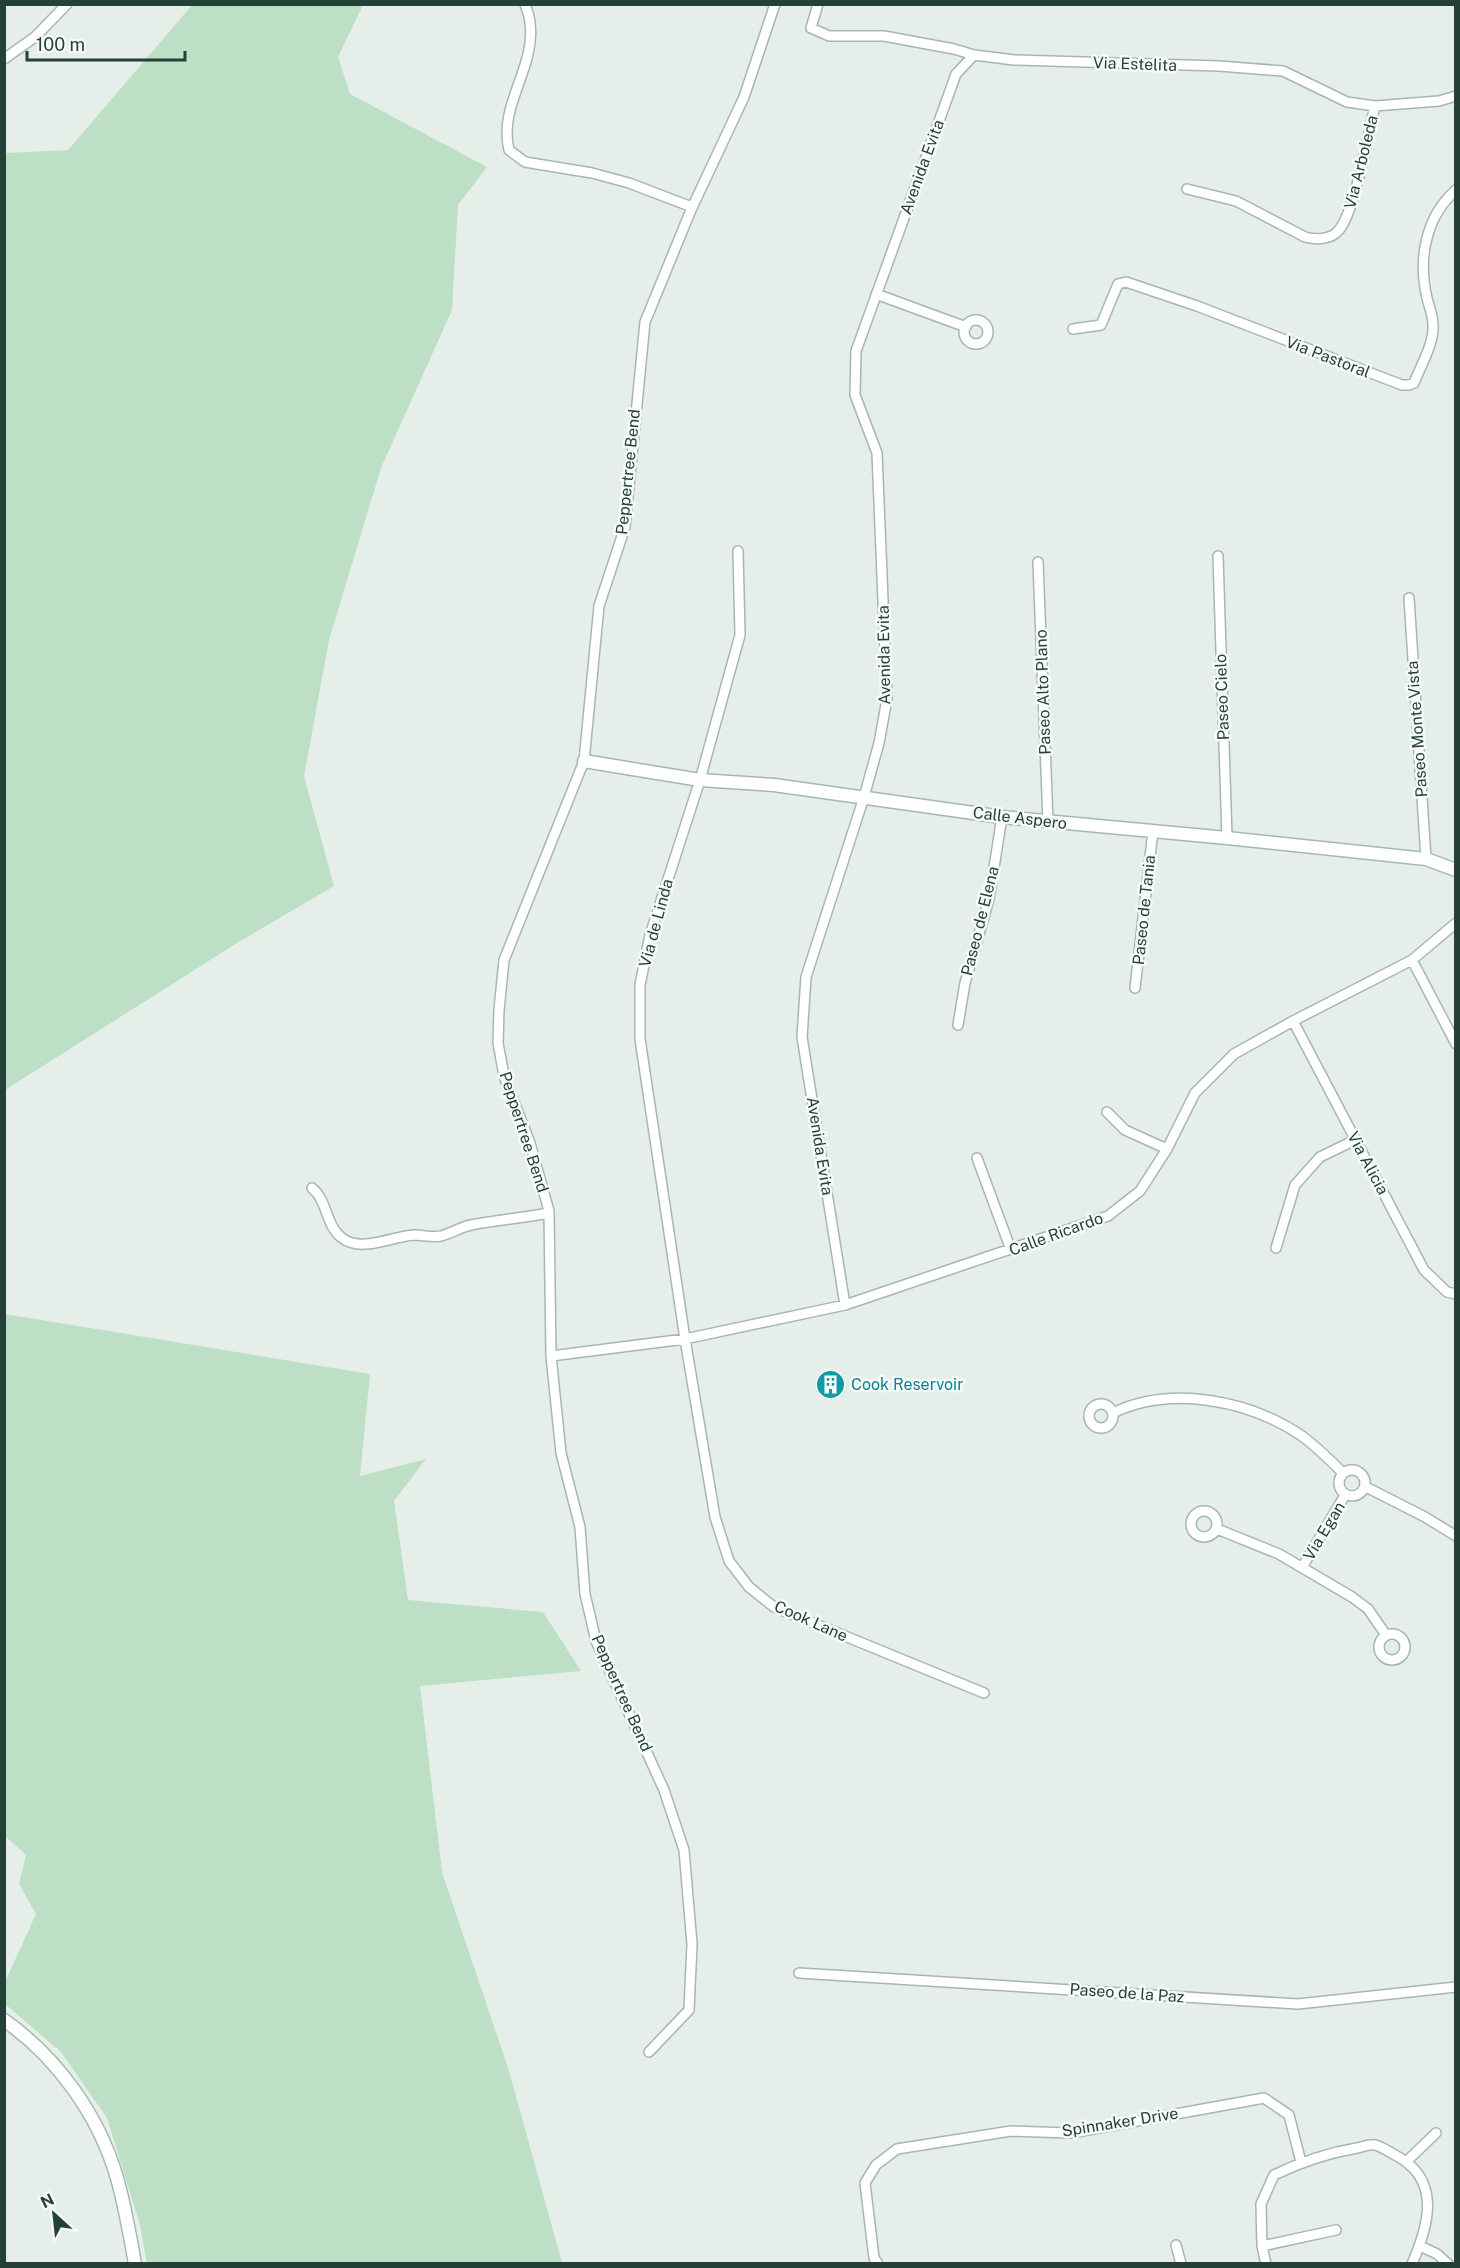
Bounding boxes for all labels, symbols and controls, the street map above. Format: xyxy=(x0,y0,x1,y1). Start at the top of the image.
scale bar xyxy=(27,24,184,62)
text: 100 m xyxy=(36,34,85,55)
street label: Via Estelita xyxy=(1093,53,1177,75)
street label: Via Arboleda xyxy=(1340,113,1382,211)
street label: Avenida Evita xyxy=(896,117,948,217)
street label: Via Pastoral xyxy=(1283,332,1373,382)
street label: Peppertree Bend xyxy=(612,408,644,536)
street label: Avenida Evita xyxy=(874,605,894,705)
street label: Paseo Alto Plano xyxy=(1031,629,1055,755)
street label: Paseo Cielo xyxy=(1211,654,1233,740)
street label: Paseo Monte Vista xyxy=(1403,660,1431,798)
street label: Calle Aspero xyxy=(972,803,1068,833)
street label: Paseo de Tania xyxy=(1129,854,1159,966)
street label: Paseo de Elena xyxy=(957,864,1003,978)
street label: Via de Linda xyxy=(635,877,677,969)
street label: Peppertree Bend xyxy=(495,1069,553,1195)
street label: Avenida Evita xyxy=(803,1095,837,1197)
street label: Via Alicia xyxy=(1343,1128,1393,1198)
street label: Calle Ricardo xyxy=(1006,1208,1106,1260)
building icon: Cook Reservoir xyxy=(814,1368,846,1400)
place label: Cook Reservoir xyxy=(851,1375,963,1394)
street label: Via Egan xyxy=(1299,1498,1349,1564)
street label: Cook Lane xyxy=(771,1596,851,1646)
street label: Peppertree Bend xyxy=(588,1632,656,1754)
street label: Paseo de la Paz xyxy=(1069,1980,1185,2007)
street label: Spinnaker Drive xyxy=(1060,2103,1180,2141)
north arrow xyxy=(24,2184,84,2244)
text: N xyxy=(38,2190,57,2212)

